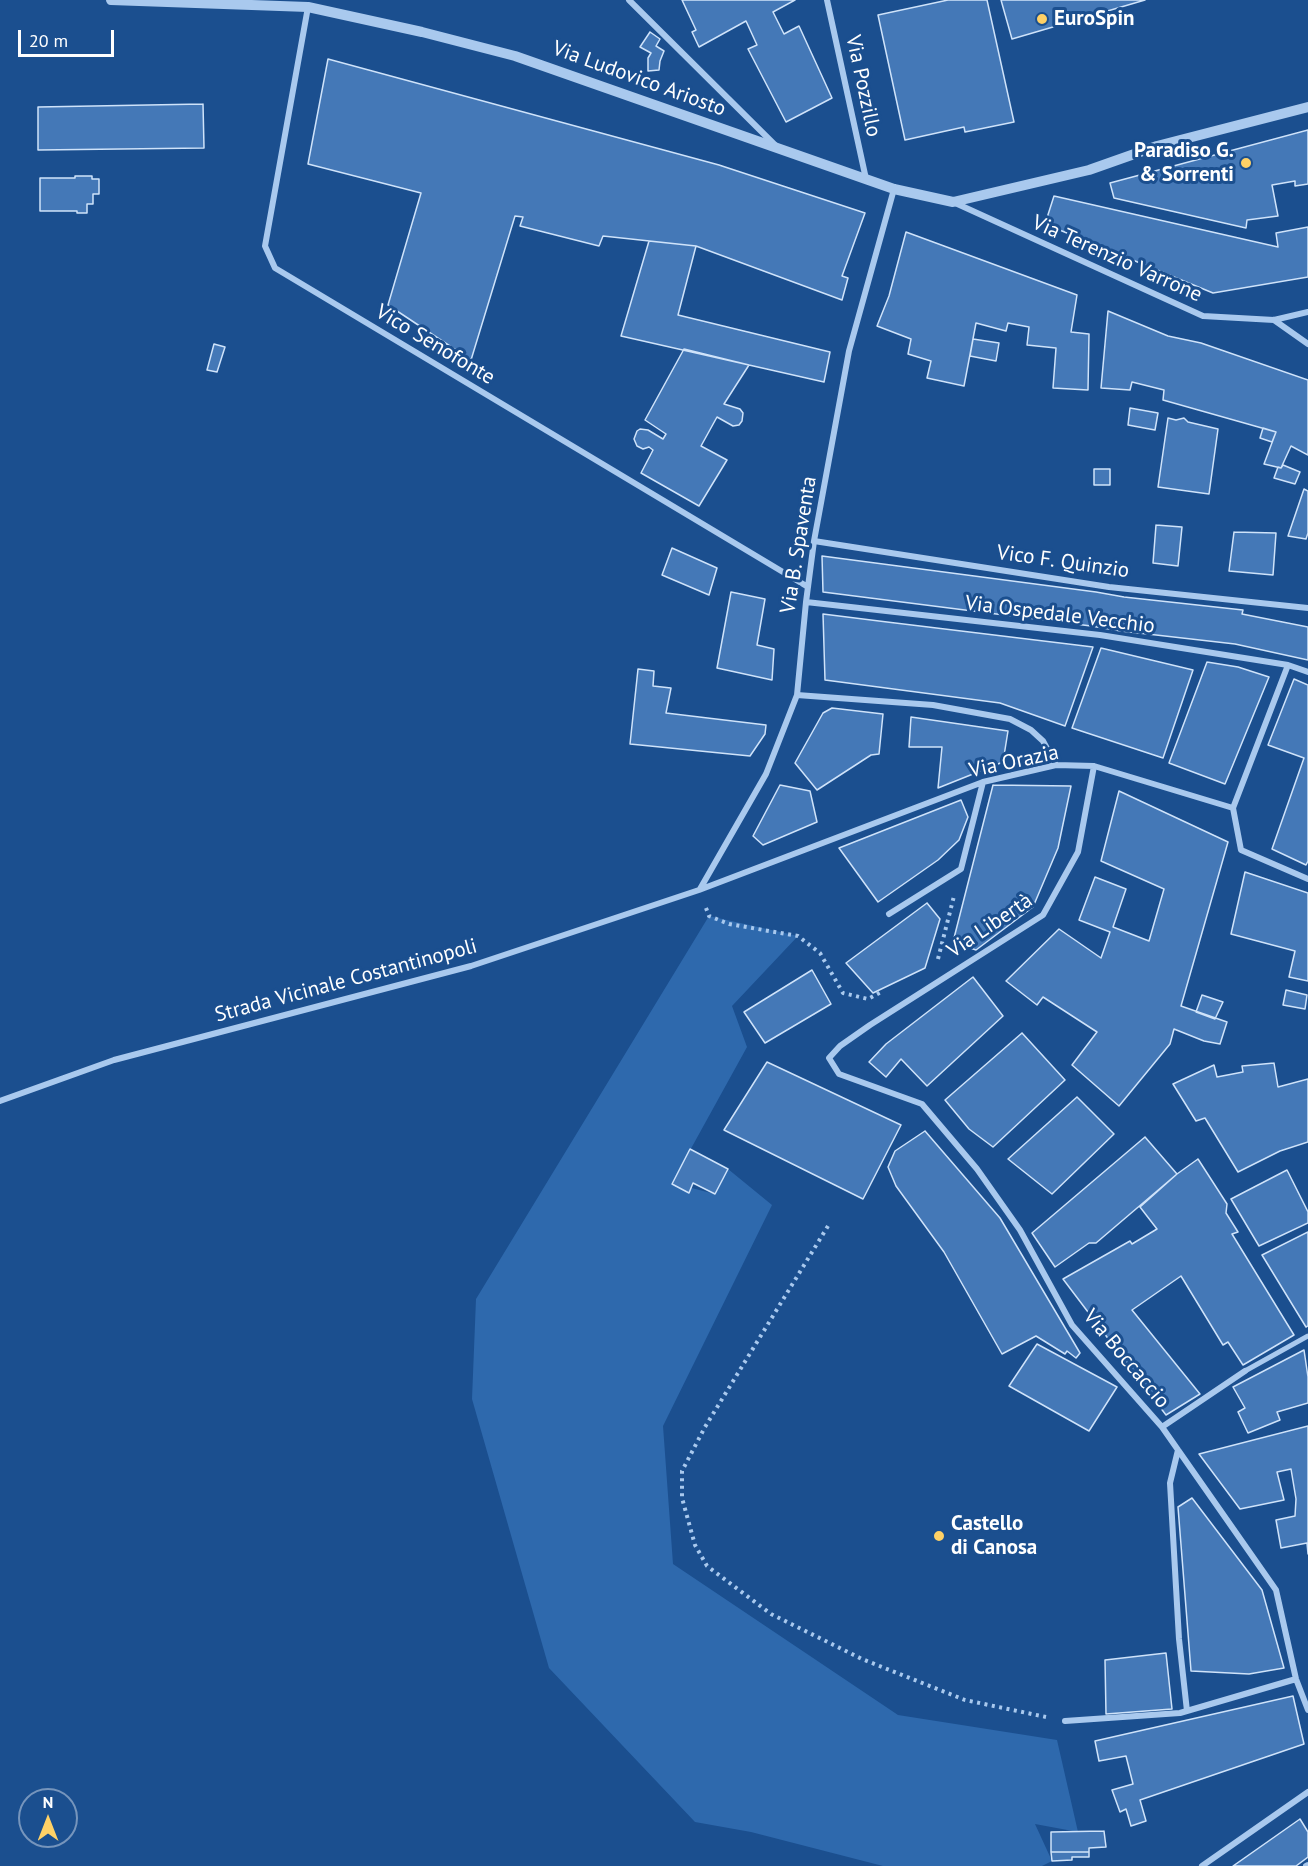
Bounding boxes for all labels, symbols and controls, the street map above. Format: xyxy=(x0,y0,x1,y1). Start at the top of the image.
place label: EuroSpin xyxy=(1054,6,1134,32)
marker: EuroSpin xyxy=(1035,12,1049,26)
scale bar xyxy=(21,18,117,56)
text: 20 m xyxy=(29,29,68,52)
street label: Via Pozzillo xyxy=(840,33,886,139)
street label: Via Ludovico Ariosto xyxy=(549,36,729,122)
place label: Paradiso G. & Sorrenti xyxy=(1134,138,1234,188)
marker: Paradiso G. & Sorrenti xyxy=(1239,156,1253,170)
street label: Via Terenzio Varrone xyxy=(1028,210,1206,308)
street label: Vico Senofonte xyxy=(371,300,499,390)
street label: Via B. Spaventa xyxy=(776,475,822,615)
street label: Vico F. Quinzio xyxy=(995,540,1131,584)
street label: Via Ospedale Vecchio xyxy=(964,591,1156,639)
street label: Via Orazia xyxy=(967,740,1061,784)
street label: Via Libertà xyxy=(943,888,1037,964)
street label: Strada Vicinale Costantinopoli xyxy=(212,934,480,1028)
street label: Via Boccaccio xyxy=(1077,1304,1175,1414)
place label: Castello di Canosa xyxy=(951,1511,1037,1561)
marker: Castello di Canosa xyxy=(932,1529,946,1543)
north arrow xyxy=(18,1788,78,1848)
text: N xyxy=(43,1792,53,1812)

